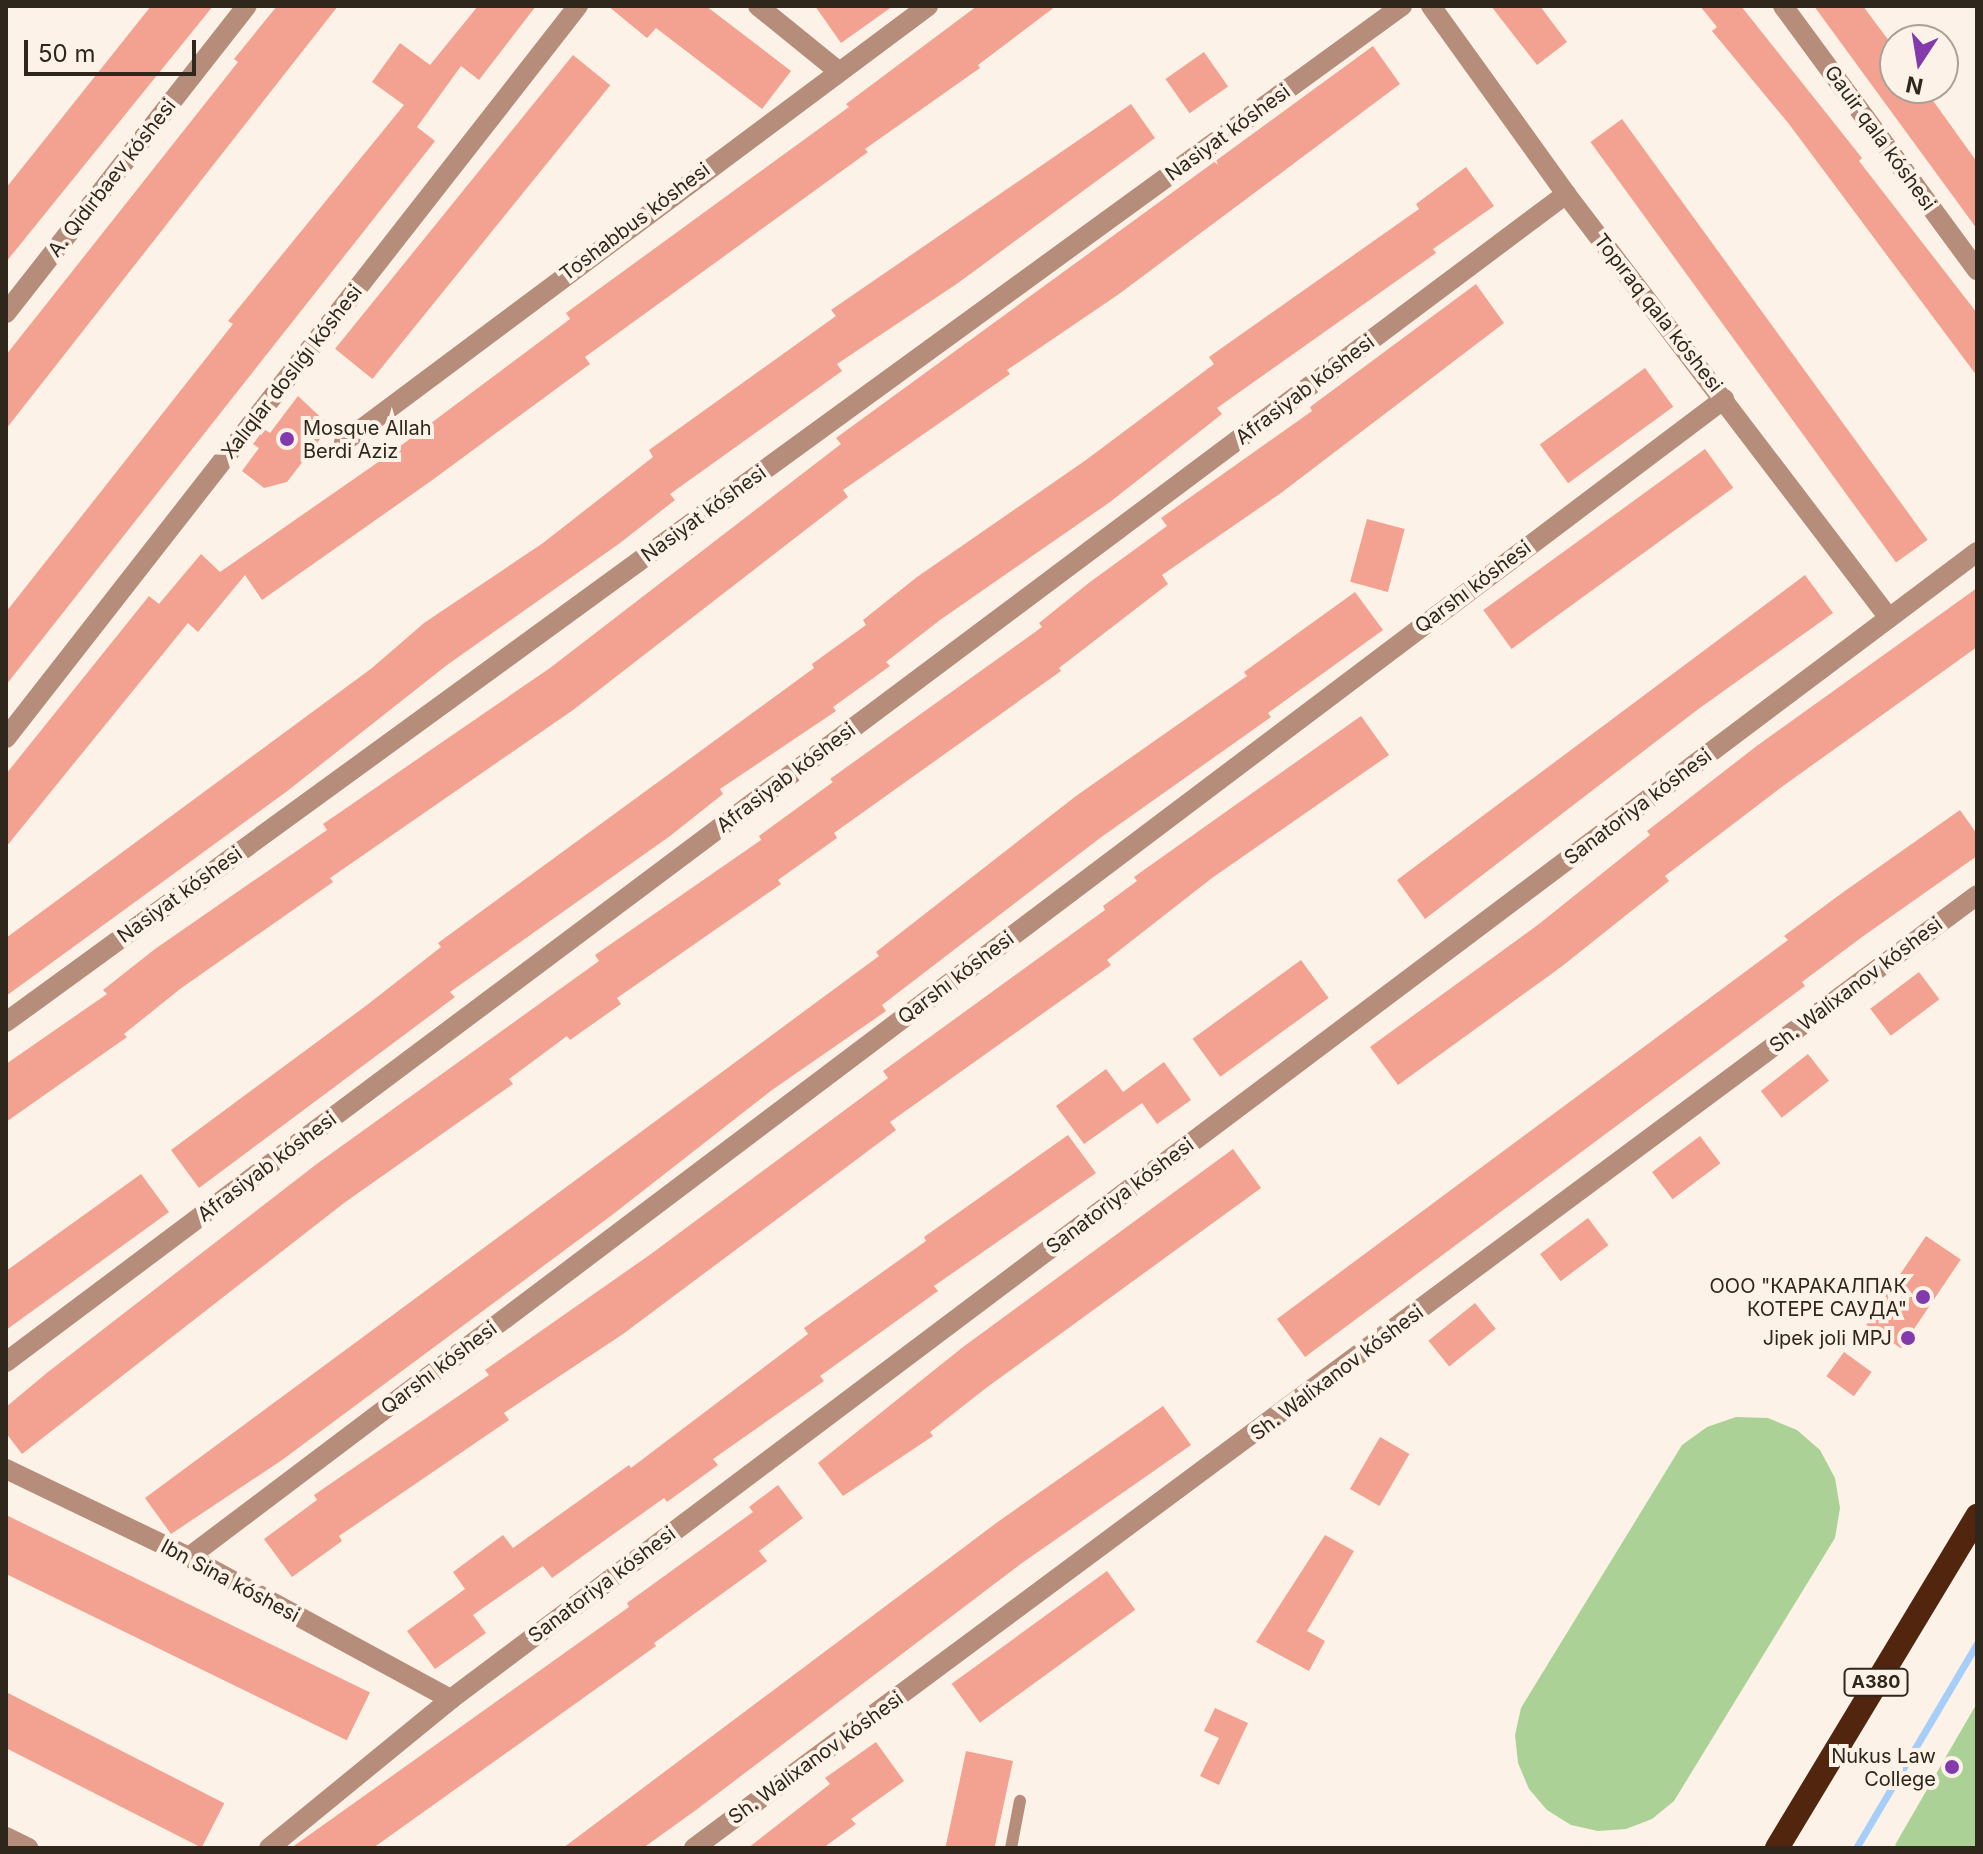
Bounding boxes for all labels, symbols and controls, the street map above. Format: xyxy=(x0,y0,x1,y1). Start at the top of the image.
scale bar xyxy=(28,24,200,74)
north arrow xyxy=(1879,24,1959,104)
text: 50 m xyxy=(38,39,96,68)
street label: Gauir qala kóshesi xyxy=(1819,61,1941,215)
text: N xyxy=(1904,71,1925,100)
street label: Nasiyat kóshesi xyxy=(1161,80,1295,186)
street label: A. Qıdırbaev kóshesi xyxy=(43,94,181,262)
street label: Toshabbus kóshesi xyxy=(555,158,715,286)
street label: Topıraq qala kóshesi xyxy=(1589,229,1727,397)
street label: Xalıqlar doslıǵı kóshesi xyxy=(217,280,367,464)
street label: Afrasiyab kóshesi xyxy=(1231,330,1379,450)
place label: Mosque Allah Berdi Aziz xyxy=(303,416,432,463)
marker: Mosque Allah Berdi Aziz xyxy=(278,430,296,448)
street label: Nasiyat kóshesi xyxy=(637,461,771,567)
street label: Qarshı kóshesi xyxy=(1410,536,1536,638)
street label: Afrasiyab kóshesi xyxy=(712,718,860,838)
street label: Sanatoriya kóshesi xyxy=(1560,744,1716,870)
street label: Nasiyat kóshesi xyxy=(113,842,247,948)
street label: Sh. Walixanov kóshesi xyxy=(1765,912,1947,1058)
street label: Qarshı kóshesi xyxy=(893,927,1019,1029)
street label: Afrasiyab kóshesi xyxy=(193,1107,341,1227)
street label: Sanatoriya kóshesi xyxy=(1042,1133,1198,1259)
place label: ООО "КАРАКАЛПАК КОТЕРЕ САУДА" xyxy=(1710,1274,1907,1321)
marker: ООО "КАРАКАЛПАК КОТЕРЕ САУДА" xyxy=(1914,1288,1932,1306)
street label: Sh. Walixanov kóshesi xyxy=(1246,1300,1428,1446)
street label: Qarshı kóshesi xyxy=(376,1317,502,1419)
place label: Jipek joli MPJ xyxy=(1763,1326,1892,1350)
marker: Jipek joli MPJ xyxy=(1899,1329,1917,1347)
street label: Sanatoriya kóshesi xyxy=(524,1522,680,1648)
street label: Ibn Sina kóshesi xyxy=(157,1534,303,1628)
road number: A380 xyxy=(1842,1668,1910,1696)
street label: Sh. Walixanov kóshesi xyxy=(724,1687,908,1829)
place label: Nukus Law College xyxy=(1831,1744,1936,1791)
marker: Nukus Law College xyxy=(1943,1758,1961,1776)

